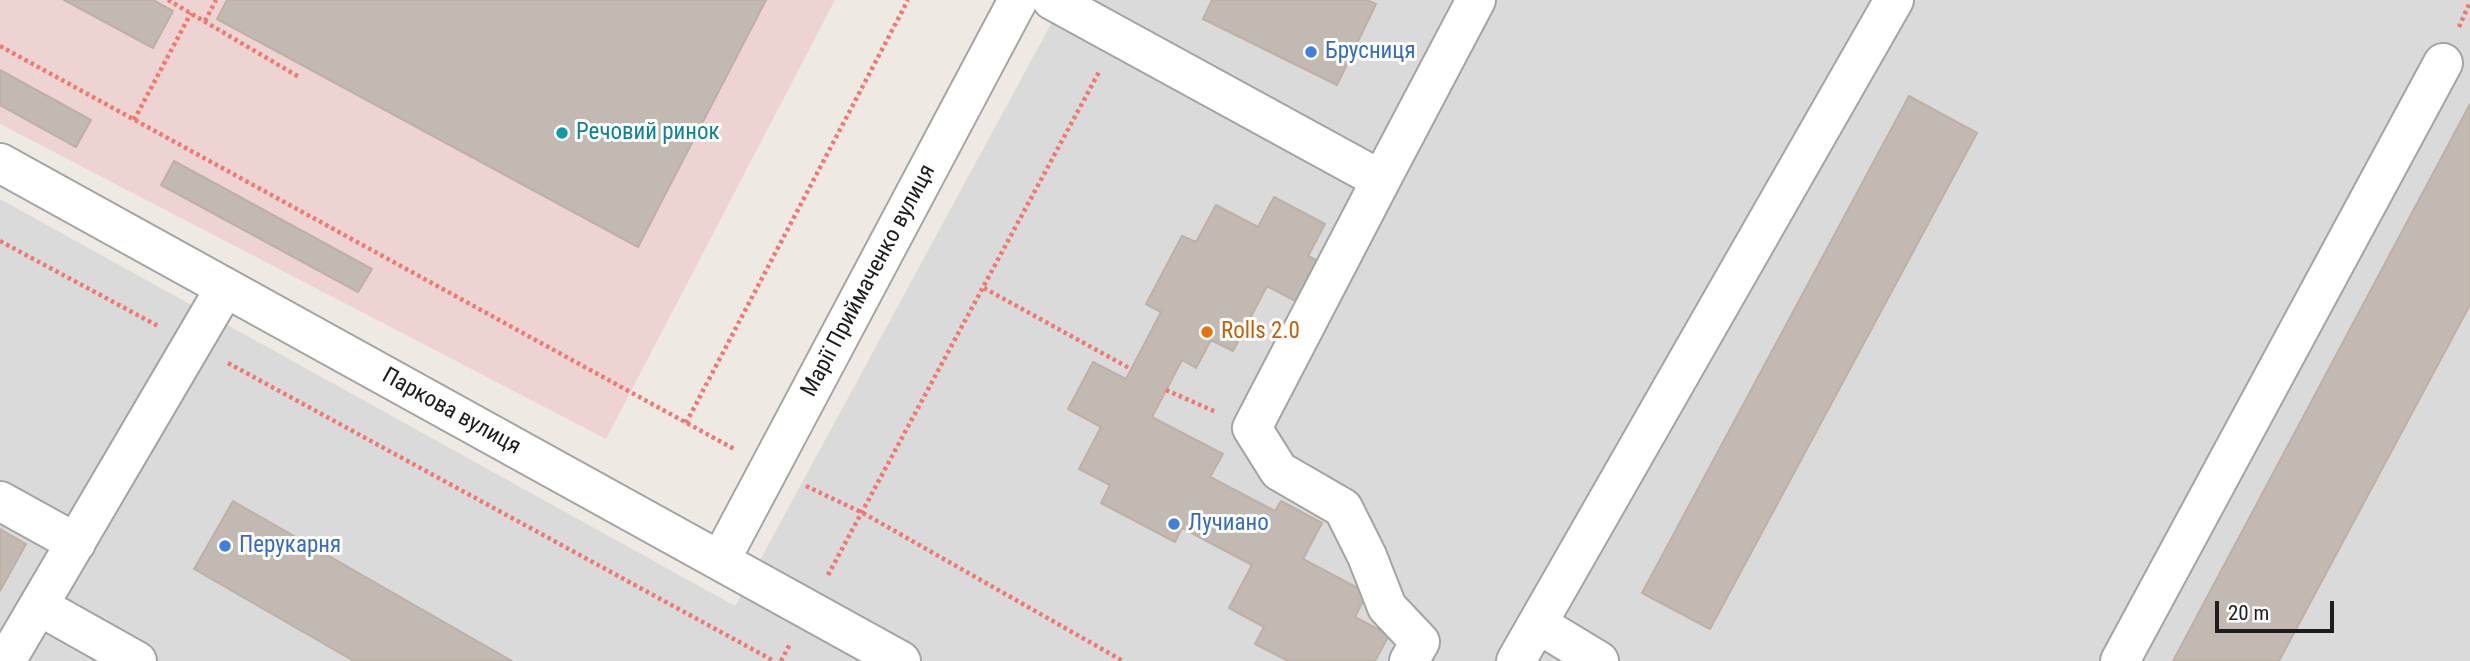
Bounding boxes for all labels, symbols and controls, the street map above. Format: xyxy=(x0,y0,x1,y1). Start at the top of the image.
place label: Брусниця xyxy=(1325,38,1416,66)
marker: Брусниця xyxy=(1303,44,1319,60)
place label: Речовий ринок xyxy=(576,119,720,147)
marker: Речовий ринок xyxy=(554,125,570,141)
street label: Марії Приймаченко вулиця xyxy=(796,160,942,402)
place label: Rolls 2.0 xyxy=(1221,318,1300,346)
marker: Rolls 2.0 xyxy=(1199,324,1215,340)
street label: Паркова вулиця xyxy=(377,363,525,461)
place label: Лучиано xyxy=(1188,510,1269,538)
marker: Лучиано xyxy=(1166,516,1182,532)
place label: Перукарня xyxy=(239,532,341,560)
marker: Перукарня xyxy=(217,538,233,554)
scale bar xyxy=(2218,588,2337,632)
text: 20 m xyxy=(2228,601,2269,625)

